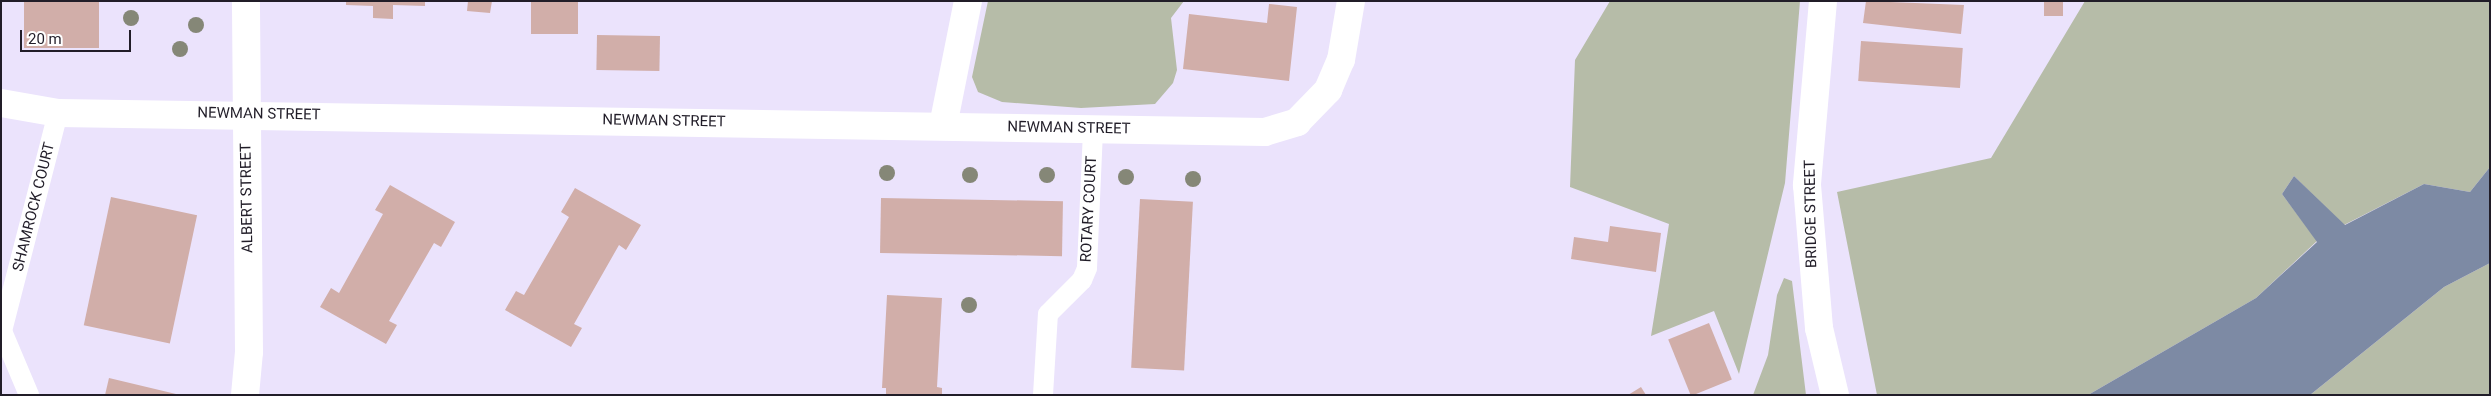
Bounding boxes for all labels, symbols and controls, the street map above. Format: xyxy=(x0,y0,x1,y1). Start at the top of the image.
scale bar xyxy=(22,20,134,52)
text: 20 m xyxy=(28,30,62,48)
street label: NEWMAN STREET xyxy=(197,104,321,124)
street label: NEWMAN STREET xyxy=(602,111,726,131)
street label: NEWMAN STREET xyxy=(1007,118,1131,138)
street label: SHAMROCK COURT xyxy=(9,141,59,273)
street label: ALBERT STREET xyxy=(237,143,257,253)
street label: ROTARY COURT xyxy=(1077,155,1101,263)
street label: BRIDGE STREET xyxy=(1801,160,1821,268)

